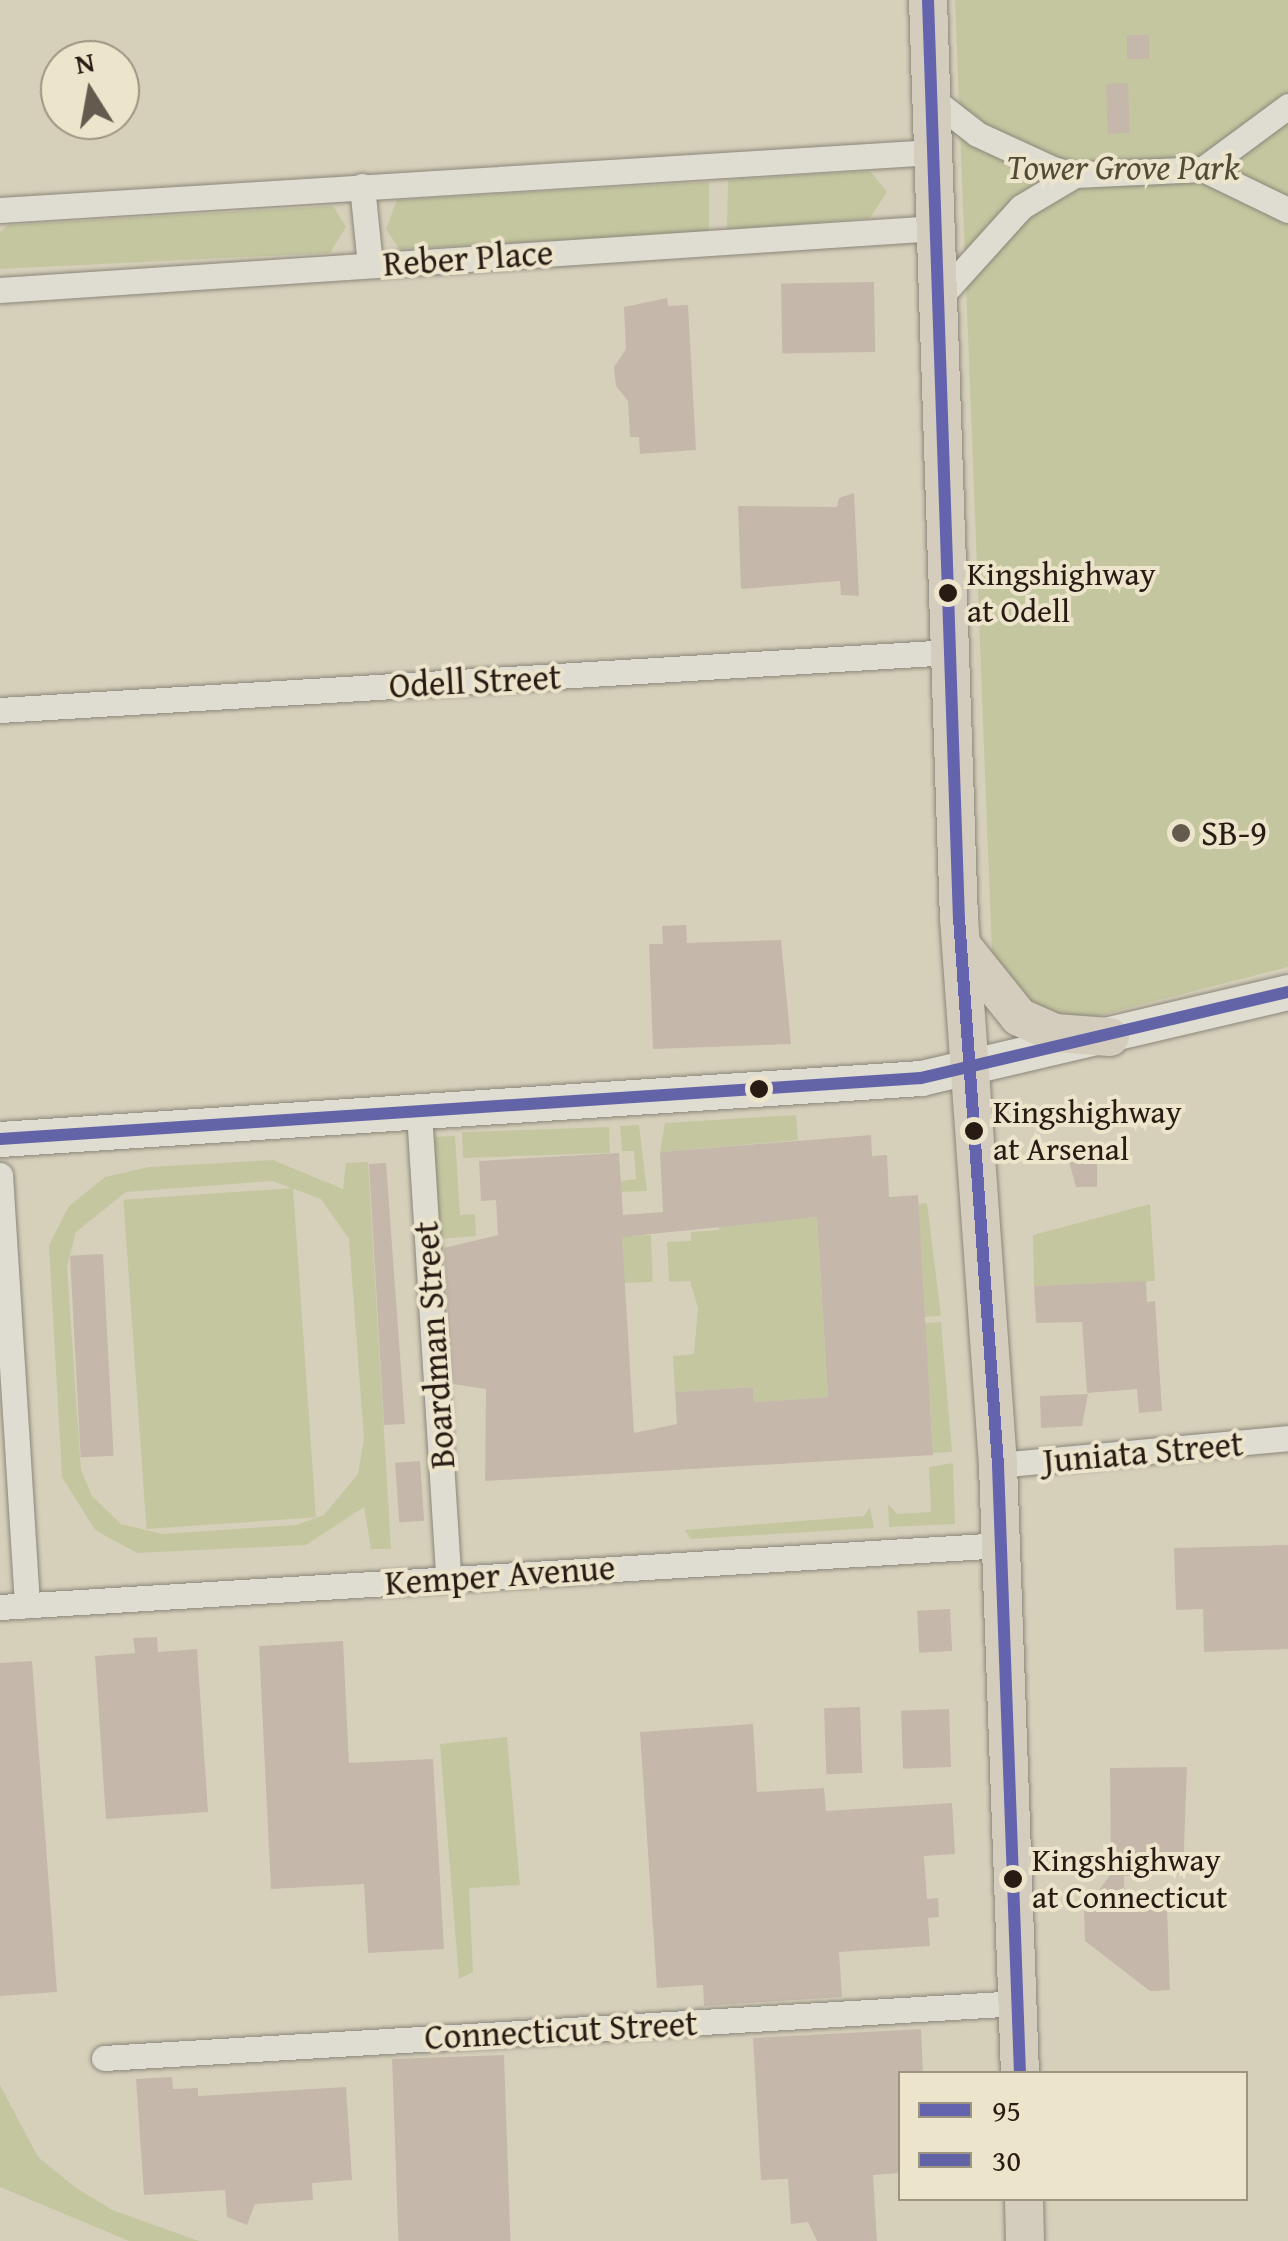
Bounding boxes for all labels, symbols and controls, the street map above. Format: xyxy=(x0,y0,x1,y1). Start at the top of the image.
north arrow xyxy=(40,40,140,140)
text: N xyxy=(71,40,98,84)
park label: Tower Grove Park xyxy=(1006,146,1240,188)
street label: Reber Place xyxy=(382,231,554,285)
place label: Kingshighway at Odell xyxy=(967,556,1156,631)
marker: Kingshighway at Odell xyxy=(938,583,958,603)
street label: Odell Street xyxy=(388,656,562,706)
place label: SB-9 xyxy=(1201,812,1267,854)
marker: SB-9 xyxy=(1170,822,1192,844)
unlabelled marker xyxy=(749,1079,769,1099)
place label: Kingshighway at Arsenal xyxy=(993,1094,1182,1169)
marker: Kingshighway at Arsenal xyxy=(964,1121,984,1141)
street label: Boardman Street xyxy=(404,1220,464,1470)
street label: Juniata Street xyxy=(1041,1422,1245,1482)
street label: Kemper Avenue xyxy=(383,1546,617,1604)
place label: Kingshighway at Connecticut xyxy=(1032,1842,1227,1917)
marker: Kingshighway at Connecticut xyxy=(1003,1869,1023,1889)
street label: Connecticut Street xyxy=(423,2002,699,2058)
legend xyxy=(898,2071,1248,2201)
text: 95 xyxy=(992,2088,1021,2132)
text: 30 xyxy=(992,2138,1021,2182)

